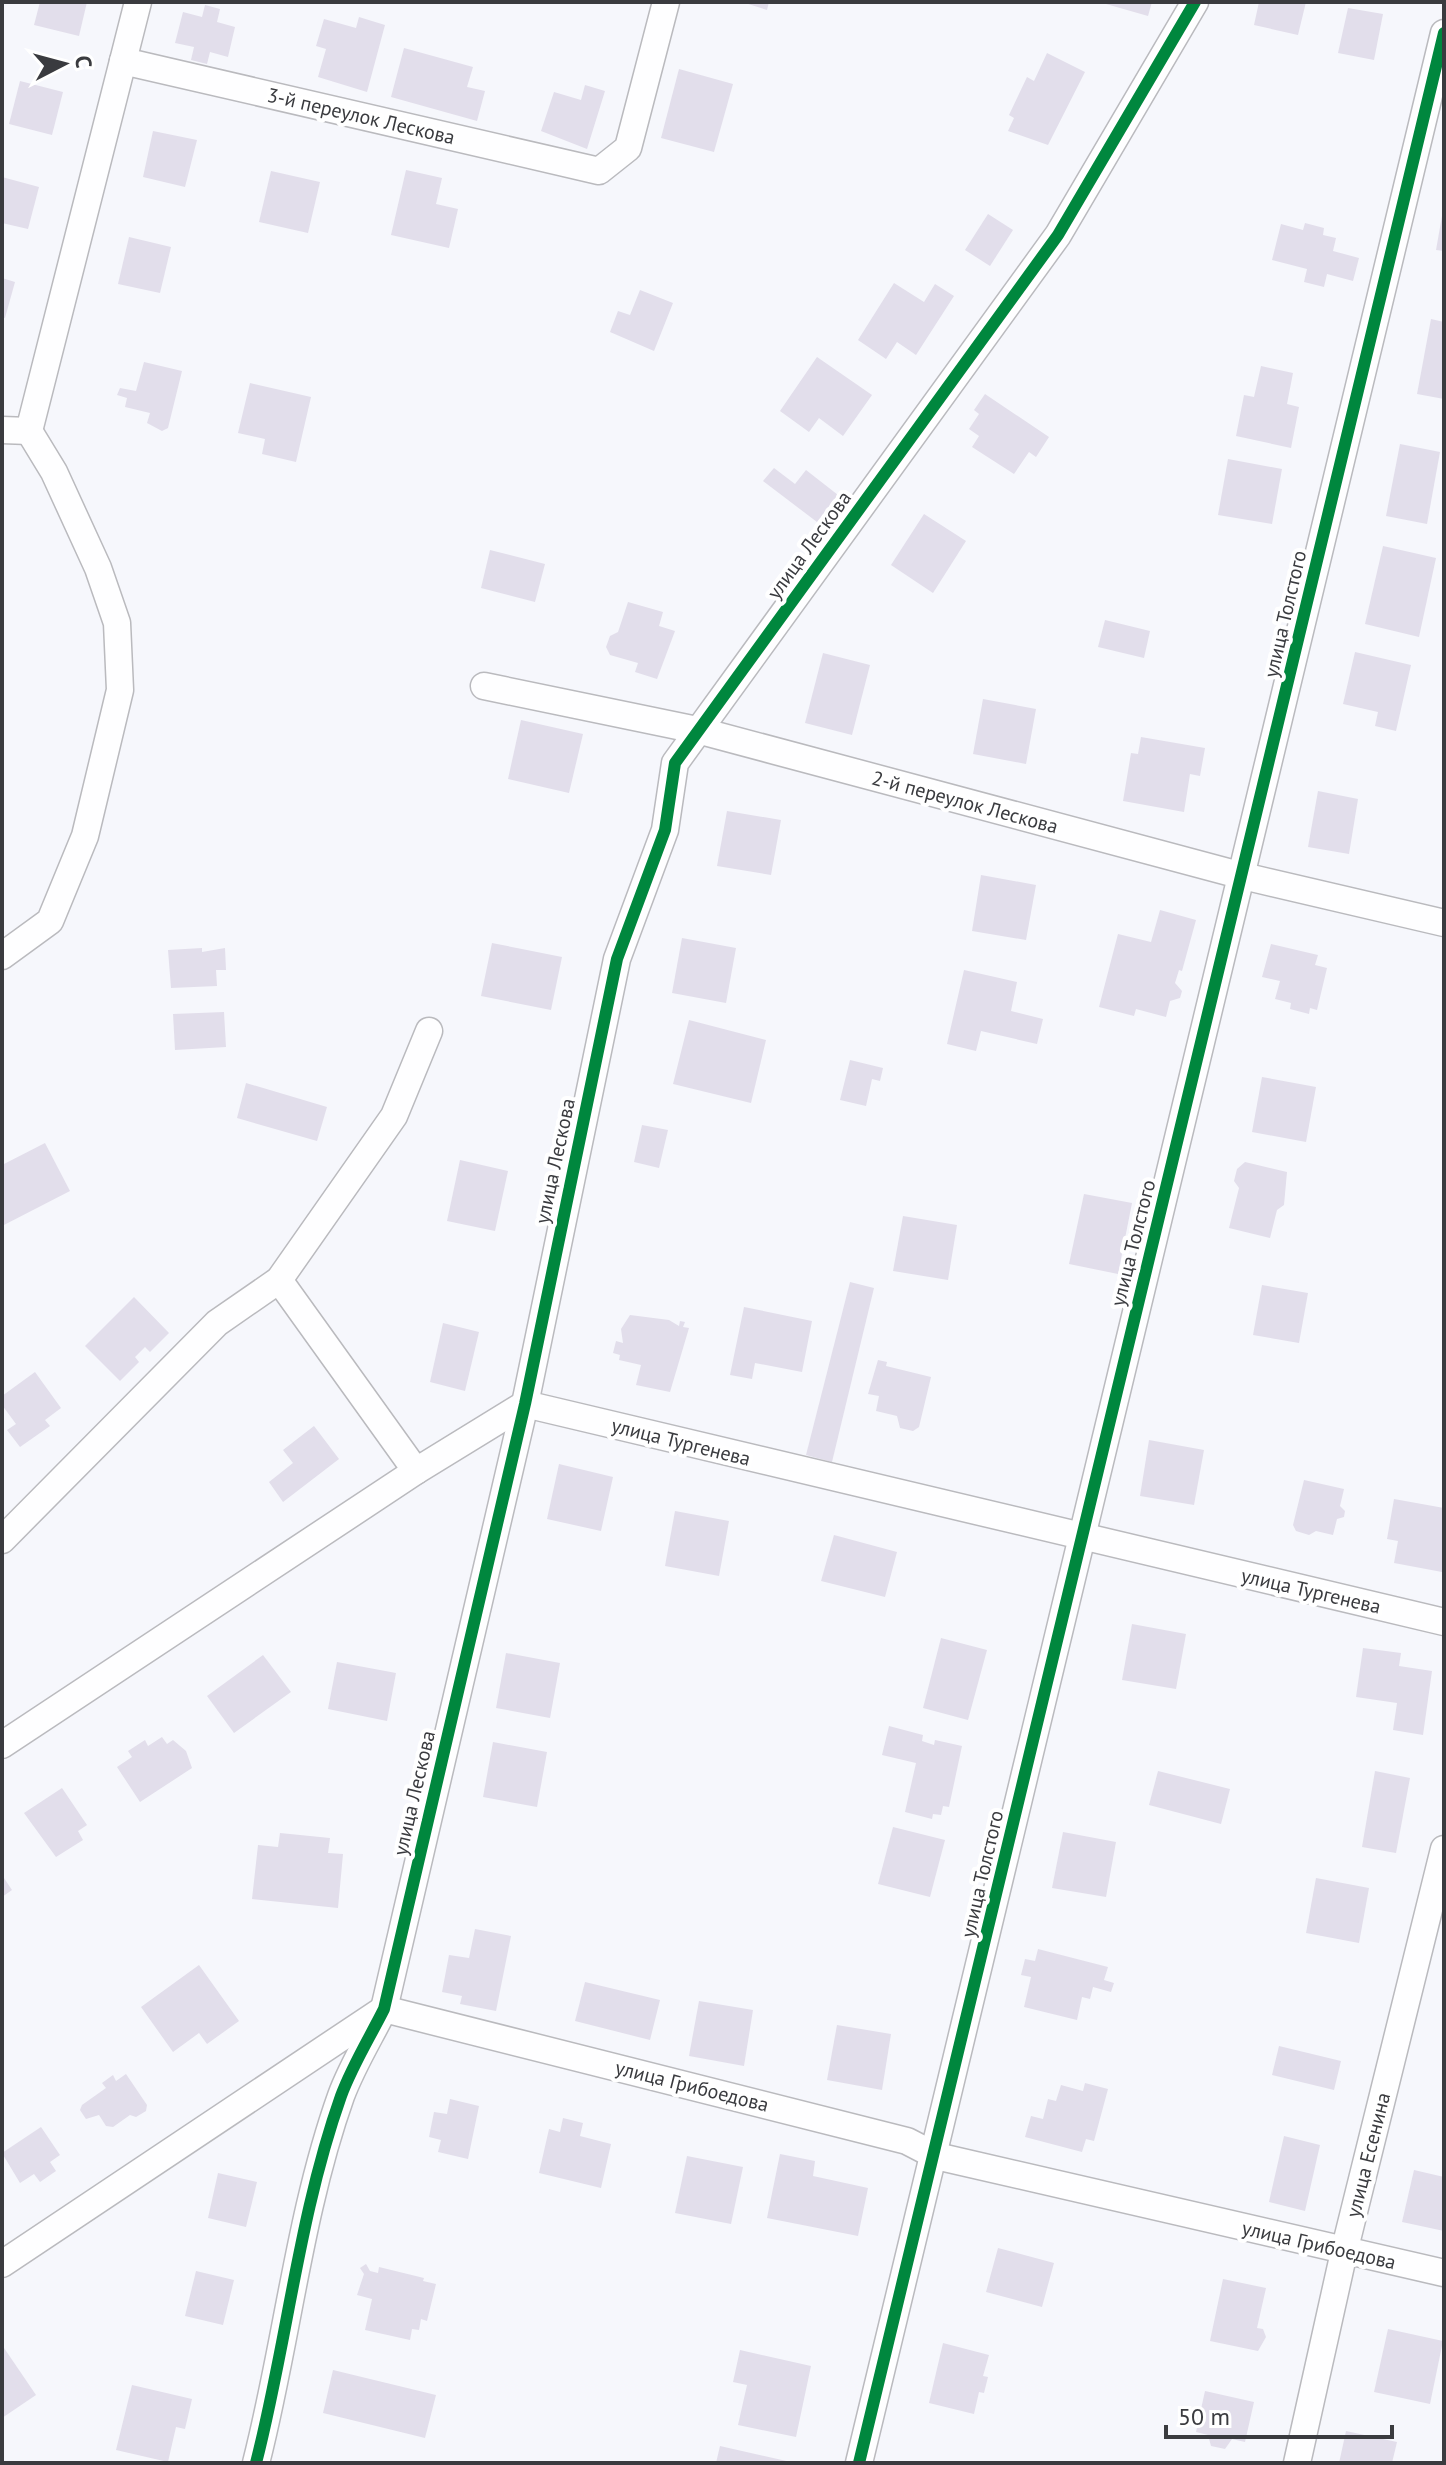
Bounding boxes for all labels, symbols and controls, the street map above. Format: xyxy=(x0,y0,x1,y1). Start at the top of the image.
north arrow xyxy=(24,24,104,104)
text: С xyxy=(69,54,98,69)
street label: 3-й переулок Лескова xyxy=(265,82,457,150)
street label: улица Лескова xyxy=(761,486,857,604)
street label: улица Толстого xyxy=(1258,548,1312,680)
street label: 2-й переулок Лескова xyxy=(869,765,1061,839)
street label: улица Лескова xyxy=(529,1096,581,1226)
street label: улица Толстого xyxy=(1105,1177,1161,1309)
street label: улица Тургенева xyxy=(609,1412,753,1472)
street label: улица Тургенева xyxy=(1239,1562,1383,1620)
street label: улица Лескова xyxy=(387,1728,441,1858)
street label: улица Толстого xyxy=(955,1808,1009,1940)
street label: улица Грибоедова xyxy=(613,2054,771,2118)
street label: улица Есенина xyxy=(1340,2090,1396,2220)
street label: улица Грибоедова xyxy=(1239,2215,1399,2275)
scale bar xyxy=(1166,2389,1392,2439)
text: 50 m xyxy=(1178,2401,1230,2432)

